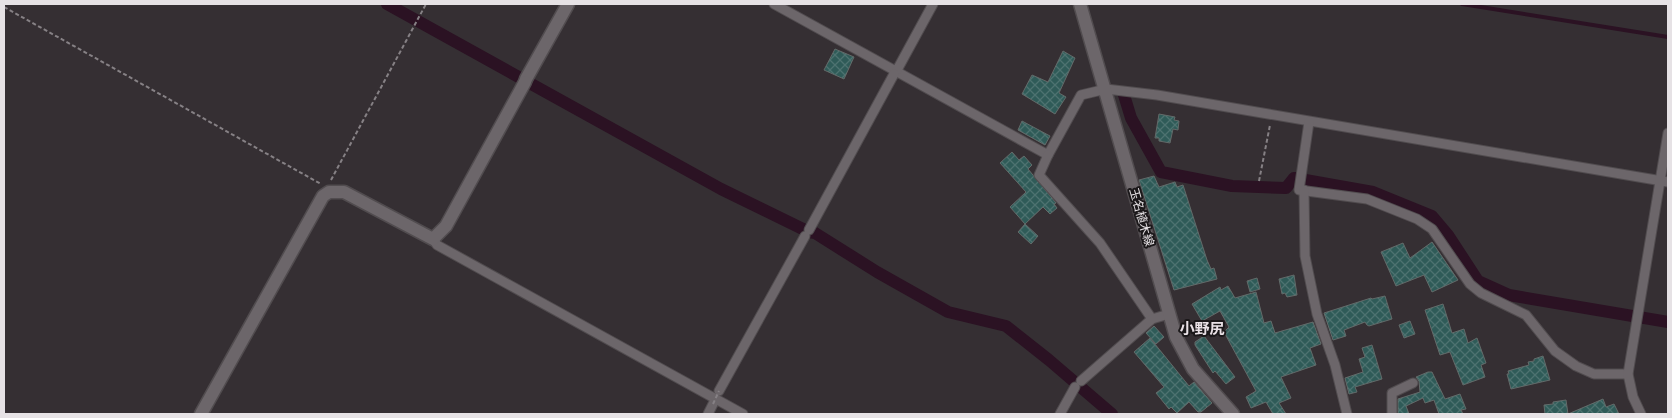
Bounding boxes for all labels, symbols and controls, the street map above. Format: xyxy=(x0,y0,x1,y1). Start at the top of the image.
street label: 玉名植木線 xyxy=(1127,186,1157,248)
district label: 小野尻 xyxy=(1179,319,1225,338)

